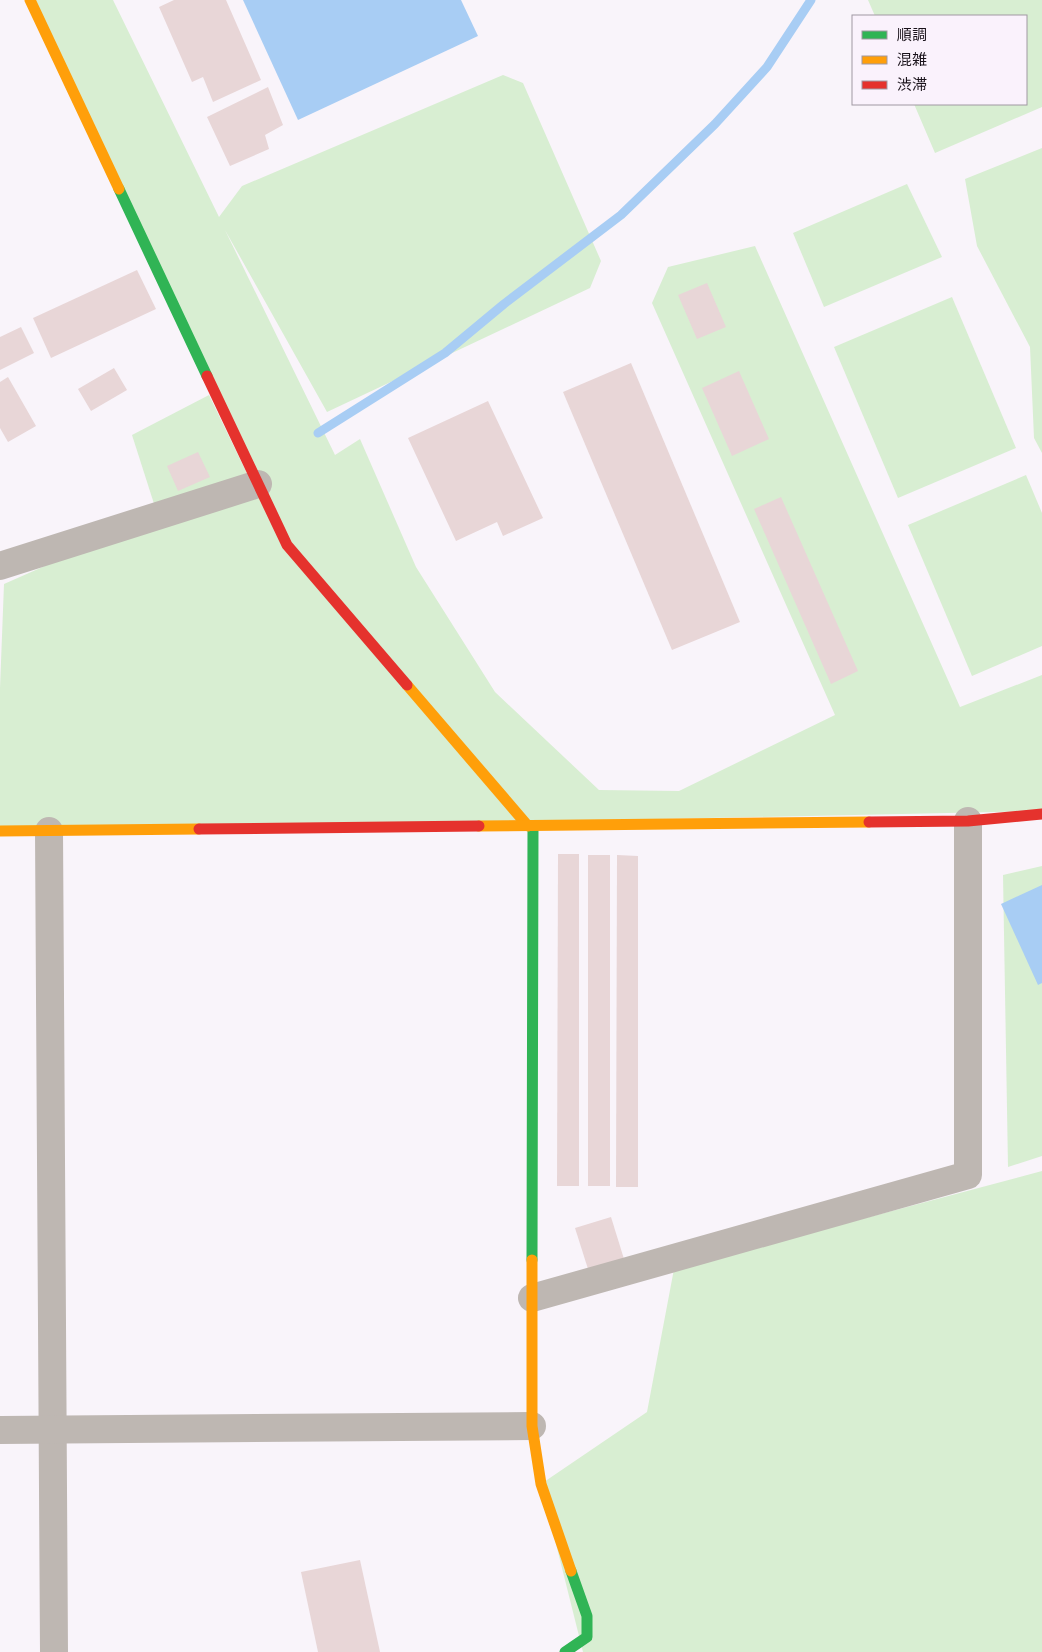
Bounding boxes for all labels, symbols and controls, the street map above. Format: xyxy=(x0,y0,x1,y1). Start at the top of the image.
legend xyxy=(852,15,1027,105)
text: 順調 xyxy=(897,24,927,46)
text: 混雑 xyxy=(897,49,927,71)
text: 渋滞 xyxy=(897,74,927,96)

